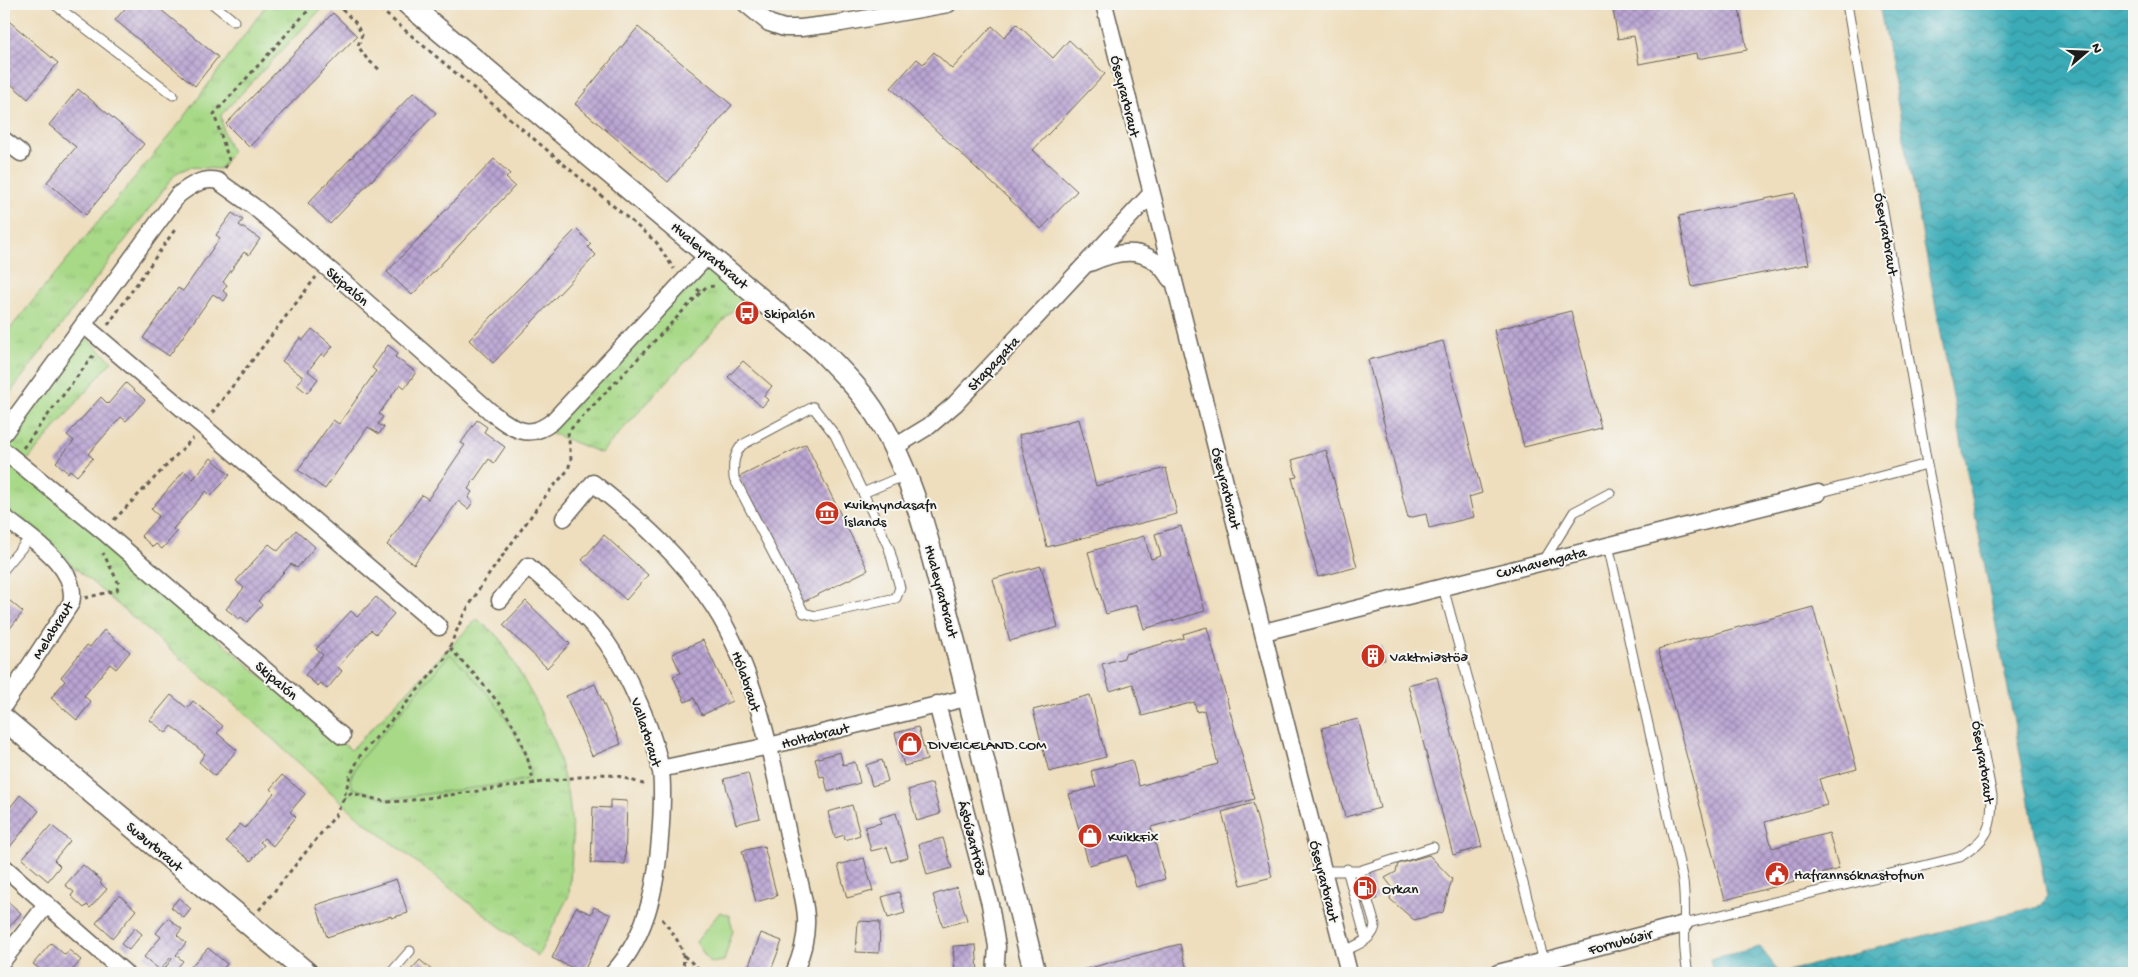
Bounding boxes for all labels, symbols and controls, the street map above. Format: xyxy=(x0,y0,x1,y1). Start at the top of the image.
north arrow xyxy=(2060,28,2110,78)
text: N xyxy=(2086,41,2105,56)
street label: Óseyrarbraut xyxy=(1105,54,1143,141)
street label: Óseyrarbraut xyxy=(1869,192,1901,279)
street label: Hvaleyrarbraut xyxy=(666,219,753,295)
street label: Skipalón xyxy=(322,264,372,311)
bus stop icon: Skipalón xyxy=(734,300,760,326)
place label: Skipalón xyxy=(764,306,815,324)
street label: Stapagata xyxy=(965,333,1025,396)
street label: Óseyrarbraut xyxy=(1206,446,1244,533)
place label: Kvikmyndasafn Íslands xyxy=(844,497,937,532)
museum icon: Kvikmyndasafn Íslands xyxy=(814,500,840,526)
street label: Hvaleyrarbraut xyxy=(919,543,962,642)
street label: Cuxhavengata xyxy=(1495,544,1589,584)
street label: Melabraut xyxy=(29,597,79,663)
building icon: Vaktmiðstöð xyxy=(1360,643,1386,669)
street label: Hólabraut xyxy=(726,649,764,716)
place label: Vaktmiðstöð xyxy=(1389,649,1468,667)
street label: Skipalón xyxy=(251,658,301,705)
street label: Vallarbraut xyxy=(625,695,665,771)
street label: Holtabraut xyxy=(780,719,853,754)
street label: Óseyrarbraut xyxy=(1967,720,1998,807)
shop icon: DIVEICELAND.COM xyxy=(897,731,923,757)
place label: DIVEICELAND.COM xyxy=(927,737,1047,755)
street label: Ásbúðartröð xyxy=(952,799,990,879)
street label: Suðurbraut xyxy=(122,819,187,878)
shop icon: KvikkFix xyxy=(1077,823,1103,849)
place label: KvikkFix xyxy=(1108,829,1158,847)
street label: Óseyrarbraut xyxy=(1304,839,1342,926)
public building icon: Hafrannsóknastofnun xyxy=(1764,861,1790,887)
place label: Hafrannsóknastofnun xyxy=(1794,867,1924,885)
fuel station icon: Orkan xyxy=(1352,875,1378,901)
place label: Orkan xyxy=(1382,881,1418,899)
street label: Fornubúðir xyxy=(1585,925,1656,960)

